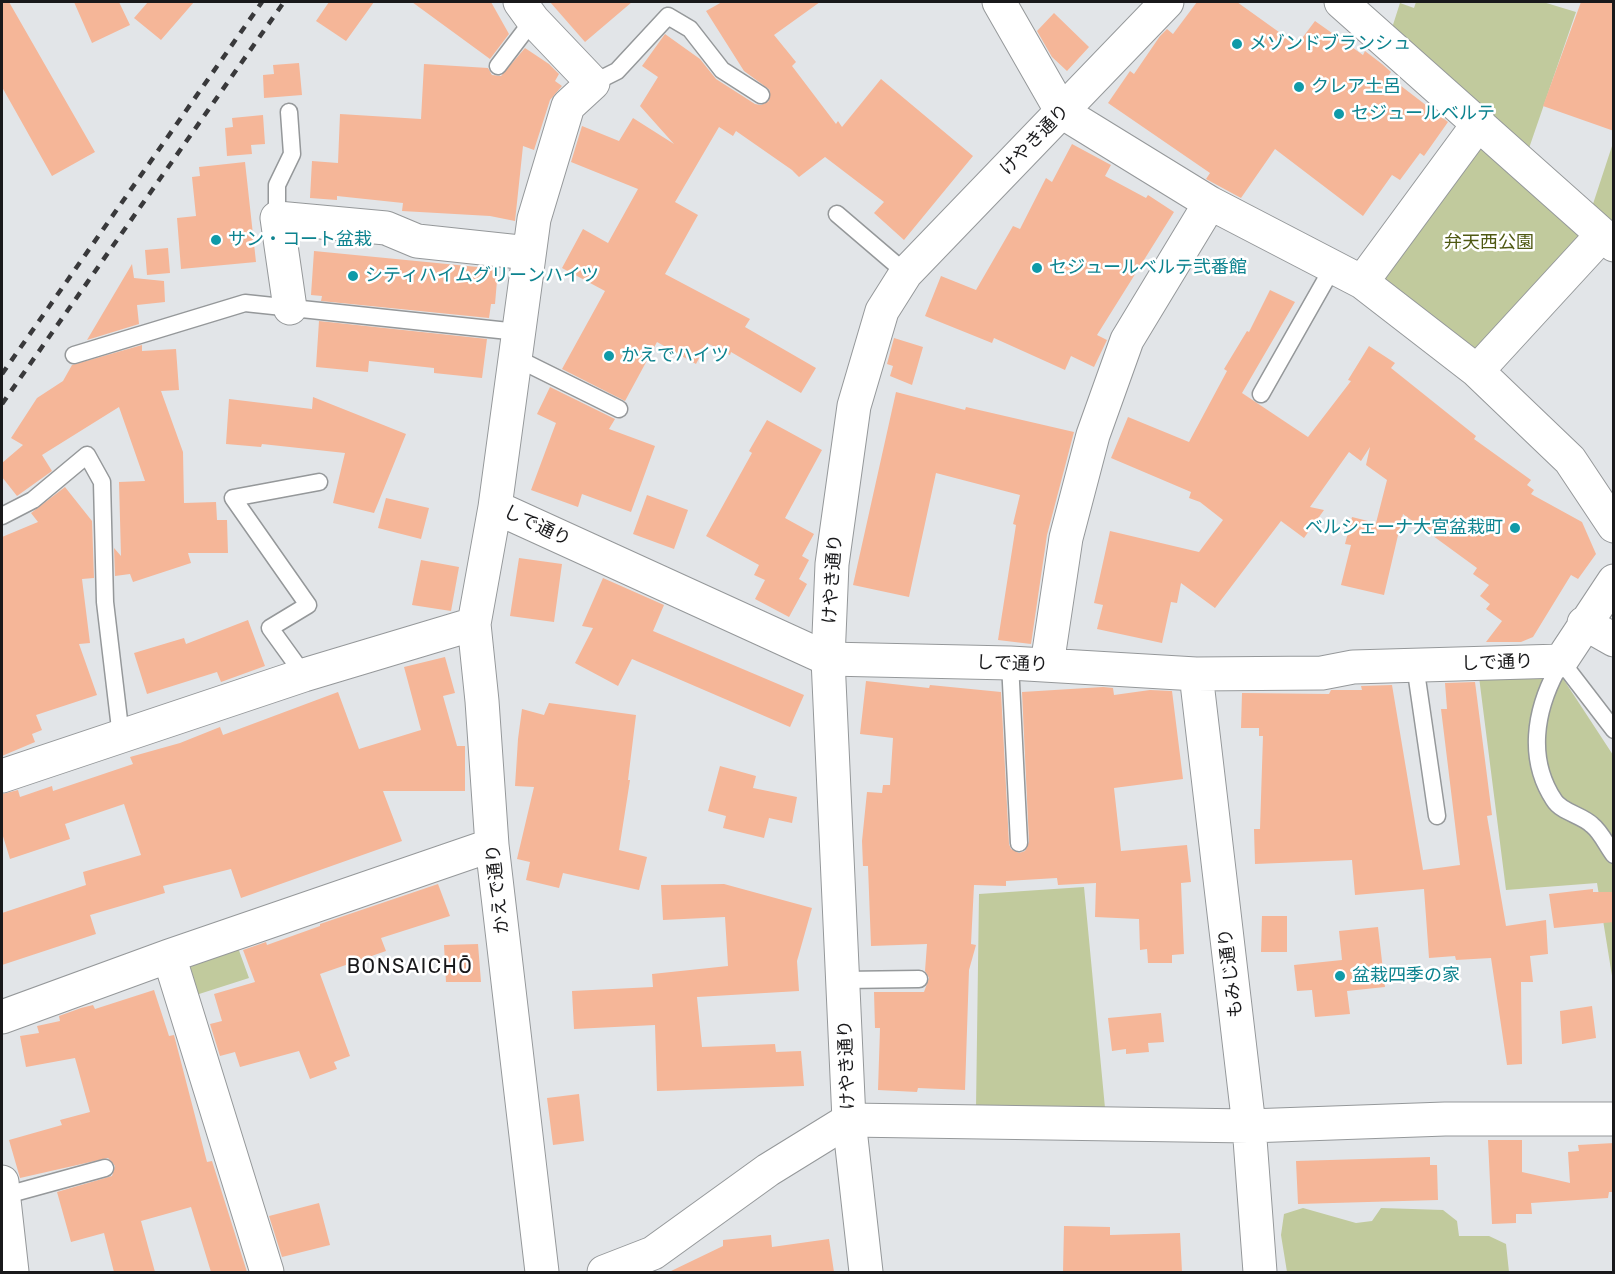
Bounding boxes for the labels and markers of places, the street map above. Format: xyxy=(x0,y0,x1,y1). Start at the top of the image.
place label: メゾンドブランシュ xyxy=(1249,33,1411,55)
marker: メゾンドブランシュ xyxy=(1230,37,1244,51)
place label: クレア土呂 xyxy=(1311,76,1401,98)
marker: クレア土呂 xyxy=(1292,80,1306,94)
place label: セジュールベルテ xyxy=(1351,103,1495,125)
marker: セジュールベルテ xyxy=(1332,107,1346,121)
place label: サン・コート盆栽 xyxy=(228,229,372,251)
marker: サン・コート盆栽 xyxy=(209,233,223,247)
place label: セジュールベルテ弐番館 xyxy=(1049,257,1247,279)
marker: セジュールベルテ弐番館 xyxy=(1030,261,1044,275)
place label: シティハイムグリーンハイツ xyxy=(365,265,599,287)
marker: シティハイムグリーンハイツ xyxy=(346,269,360,283)
place label: かえでハイツ xyxy=(621,345,729,367)
marker: かえでハイツ xyxy=(602,349,616,363)
place label: ベルシェーナ大宮盆栽町 xyxy=(1305,517,1503,539)
marker: ベルシェーナ大宮盆栽町 xyxy=(1508,521,1522,535)
place label: 盆栽四季の家 xyxy=(1352,965,1460,987)
marker: 盆栽四季の家 xyxy=(1333,969,1347,983)

